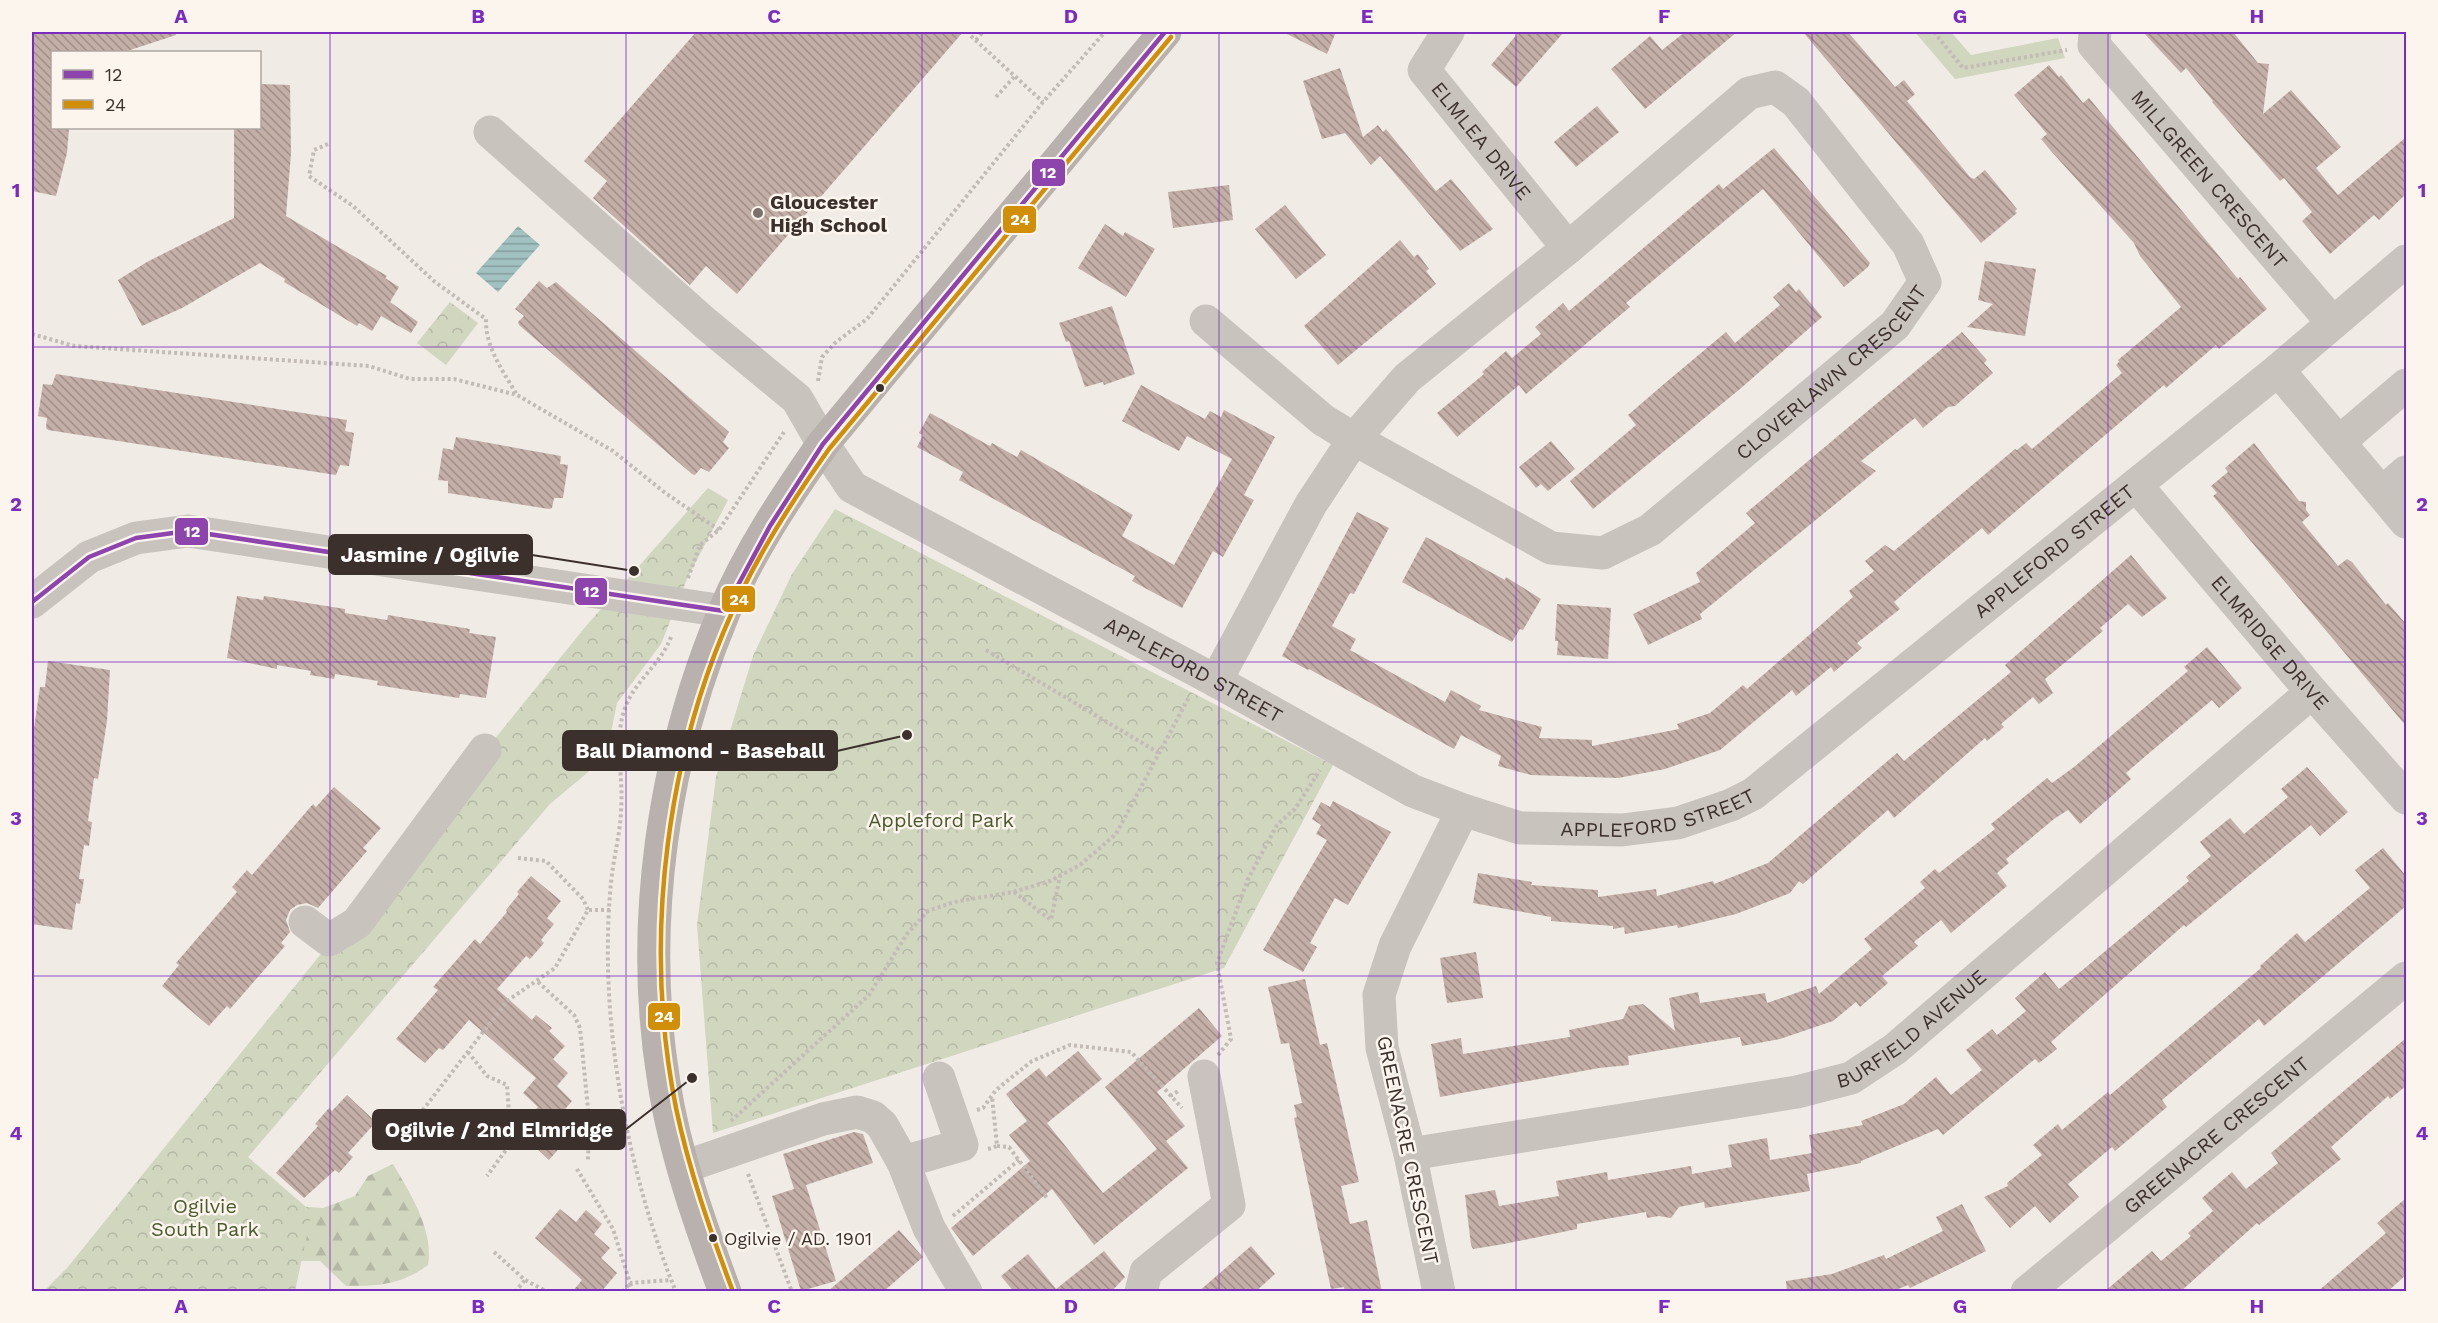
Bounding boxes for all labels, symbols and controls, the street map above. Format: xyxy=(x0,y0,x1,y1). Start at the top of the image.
text: A xyxy=(174,4,188,28)
text: B xyxy=(471,4,485,28)
text: C xyxy=(767,4,781,28)
text: D xyxy=(1064,4,1078,28)
text: E xyxy=(1361,4,1373,28)
text: F xyxy=(1658,4,1670,28)
text: G xyxy=(1953,4,1967,28)
text: H xyxy=(2250,4,2264,28)
legend xyxy=(51,51,261,129)
text: 12 xyxy=(105,64,123,85)
street label: ELMLEA DRIVE xyxy=(1426,77,1536,205)
street label: MILLGREEN CRESCENT xyxy=(2126,85,2293,273)
text: 24 xyxy=(105,94,126,115)
line badge: 12 xyxy=(1031,158,1066,187)
text: 12 xyxy=(1040,163,1056,182)
text: 1 xyxy=(12,178,20,202)
text: 1 xyxy=(2418,178,2426,202)
place label: Gloucester High School xyxy=(770,190,888,237)
line badge: 24 xyxy=(1002,205,1037,234)
marker: Gloucester High School xyxy=(751,206,765,220)
text: 24 xyxy=(1010,210,1030,229)
street label: CLOVERLAWN CRESCENT xyxy=(1731,280,1931,465)
unlabelled marker xyxy=(874,382,886,394)
street label: APPLEFORD STREET xyxy=(1969,479,2139,623)
text: 2 xyxy=(10,492,22,516)
text: 2 xyxy=(2416,492,2428,516)
line badge: 12 xyxy=(174,517,209,546)
text: 12 xyxy=(184,522,200,541)
callout: Jasmine / Ogilvie xyxy=(329,535,532,574)
text: Jasmine / Ogilvie xyxy=(341,542,519,567)
street label: ELMRIDGE DRIVE xyxy=(2206,571,2334,715)
line badge: 12 xyxy=(574,577,608,606)
text: 12 xyxy=(583,582,599,601)
line badge: 24 xyxy=(721,585,756,613)
text: 24 xyxy=(729,590,749,609)
street label: APPLEFORD STREET xyxy=(1100,612,1287,728)
callout: Ball Diamond - Baseball xyxy=(563,731,837,770)
text: Ball Diamond - Baseball xyxy=(575,738,825,763)
street label: APPLEFORD STREET xyxy=(1560,783,1759,842)
text: 3 xyxy=(10,806,22,830)
text: 3 xyxy=(2416,806,2428,830)
park label: Appleford Park xyxy=(868,808,1014,832)
street label: BURFIELD AVENUE xyxy=(1834,964,1991,1093)
line badge: 24 xyxy=(647,1002,681,1031)
text: 24 xyxy=(654,1007,674,1026)
street label: GREENACRE CRESCENT xyxy=(1372,1033,1444,1267)
street label: GREENACRE CRESCENT xyxy=(2119,1051,2314,1219)
callout: Ogilvie / 2nd Elmridge xyxy=(373,1110,625,1149)
text: Ogilvie / 2nd Elmridge xyxy=(385,1117,613,1142)
text: 4 xyxy=(10,1121,23,1145)
text: 4 xyxy=(2416,1121,2429,1145)
park label: Ogilvie South Park xyxy=(151,1194,259,1241)
place label: Ogilvie / AD. 1901 xyxy=(724,1228,872,1249)
marker: Ogilvie / AD. 1901 xyxy=(707,1232,719,1244)
text: A xyxy=(174,1294,188,1318)
text: B xyxy=(471,1294,485,1318)
text: C xyxy=(767,1294,781,1318)
text: D xyxy=(1064,1294,1078,1318)
text: E xyxy=(1361,1294,1373,1318)
text: F xyxy=(1658,1294,1670,1318)
text: G xyxy=(1953,1294,1967,1318)
text: H xyxy=(2250,1294,2264,1318)

